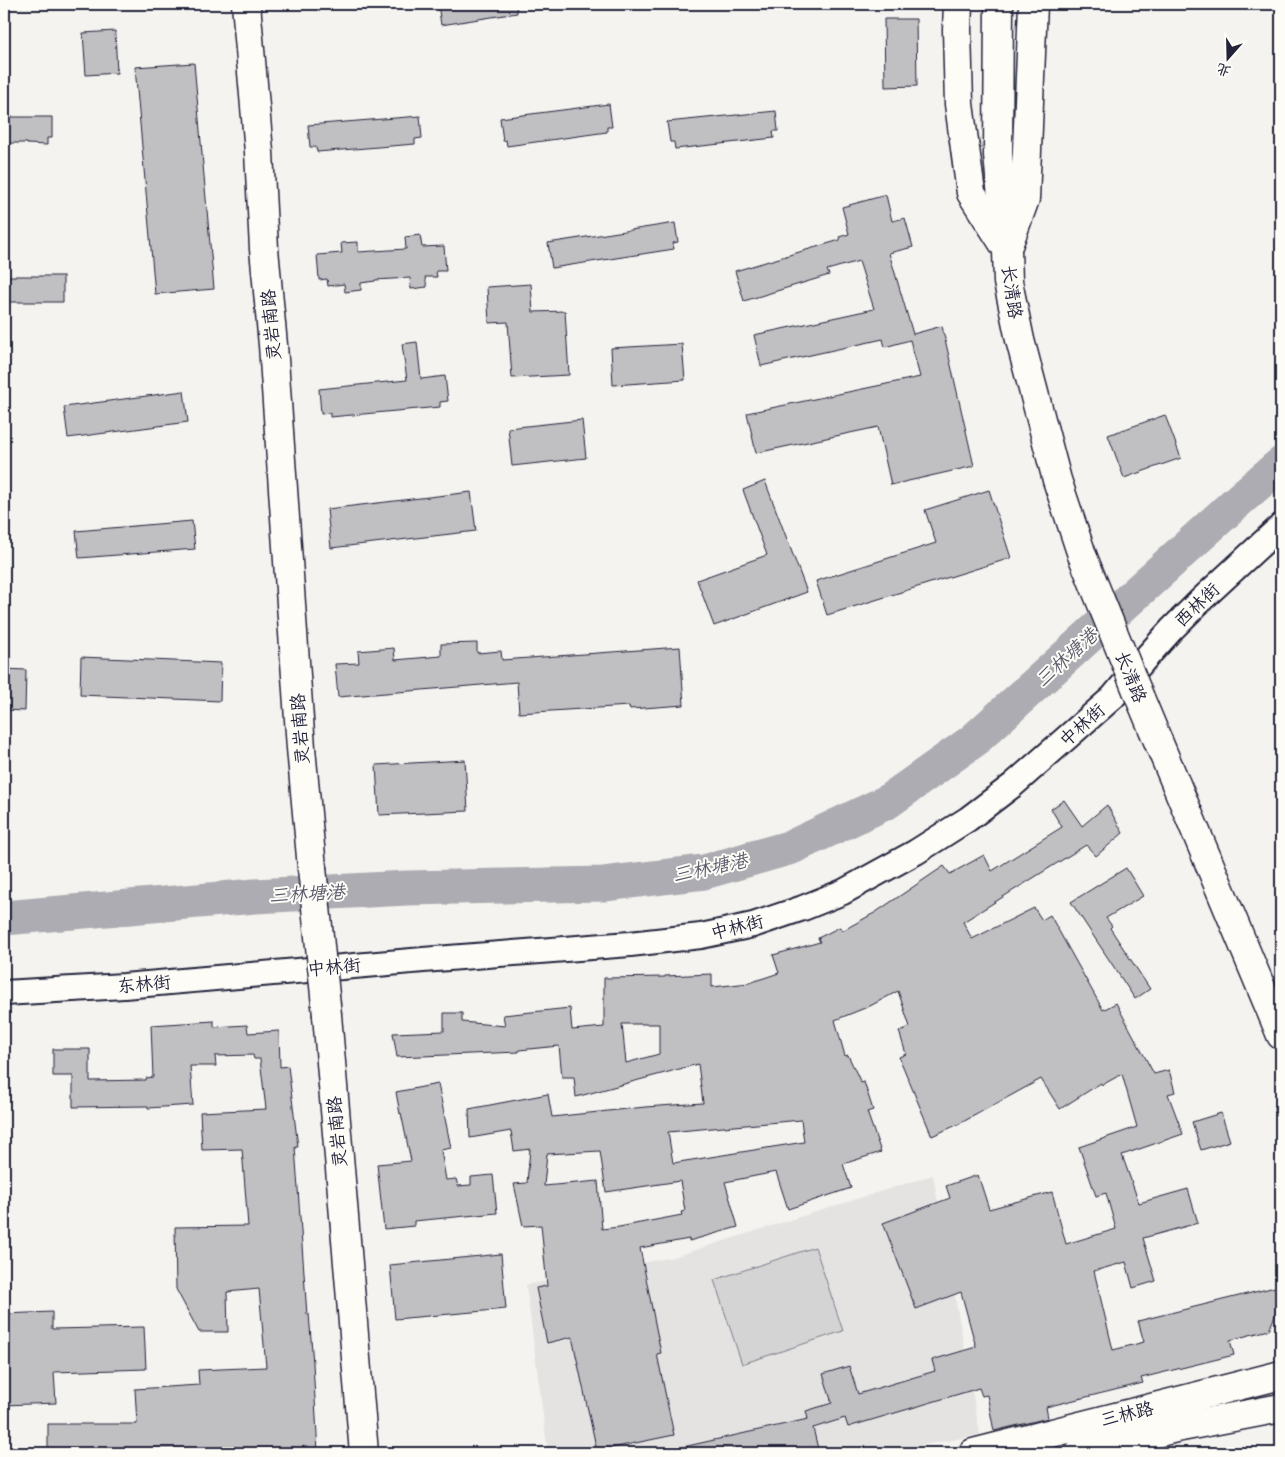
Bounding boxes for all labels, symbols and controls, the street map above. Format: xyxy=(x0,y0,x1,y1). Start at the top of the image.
north arrow xyxy=(1202,32,1252,82)
text: 北 xyxy=(1214,58,1234,80)
street label: 长清路 xyxy=(995,264,1027,321)
street label: 灵岩南路 xyxy=(257,288,287,362)
street label: 西林街 xyxy=(1170,578,1225,633)
water label: 三林塘港 xyxy=(1030,622,1105,693)
street label: 长清路 xyxy=(1109,648,1151,707)
street label: 灵岩南路 xyxy=(287,692,315,766)
street label: 中林街 xyxy=(1055,699,1111,753)
water label: 三林塘港 xyxy=(671,848,752,889)
water label: 三林塘港 xyxy=(268,880,348,909)
street label: 中林街 xyxy=(708,910,766,946)
street label: 中林街 xyxy=(306,954,362,982)
street label: 东林街 xyxy=(116,971,172,999)
street label: 灵岩南路 xyxy=(323,1095,353,1169)
street label: 三林路 xyxy=(1098,1397,1156,1433)

